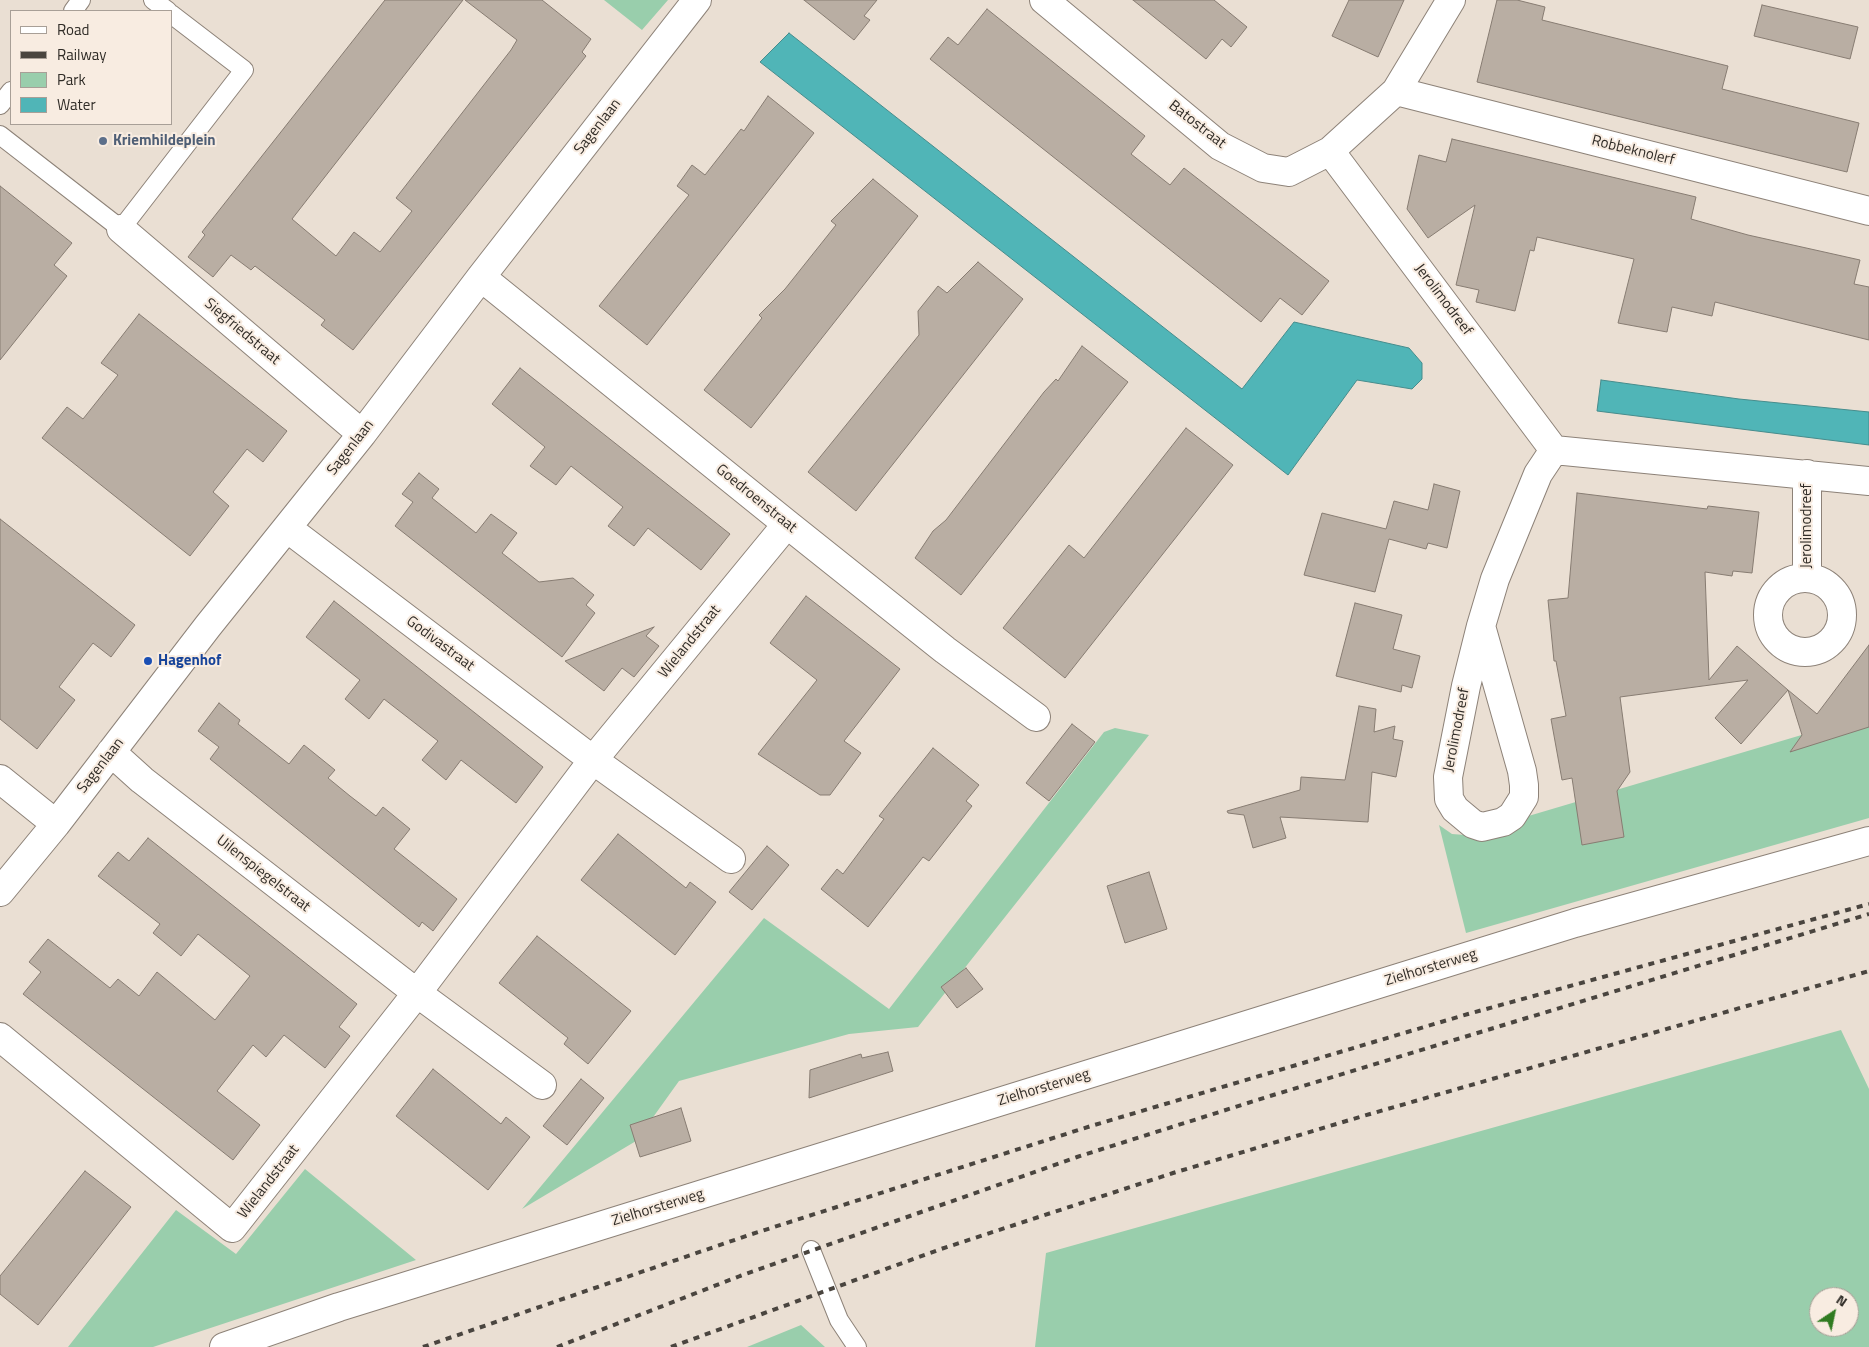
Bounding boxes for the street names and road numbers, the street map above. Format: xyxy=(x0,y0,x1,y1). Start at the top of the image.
street label: Sagenlaan xyxy=(571,96,625,158)
street label: Batostraat xyxy=(1165,97,1229,153)
street label: Robbeknolerf xyxy=(1590,132,1676,170)
street label: Jerolimodreef xyxy=(1410,261,1476,339)
street label: Siegfriedstraat xyxy=(200,295,284,369)
street label: Sagenlaan xyxy=(324,417,378,479)
street label: Goedroenstraat xyxy=(712,461,800,537)
street label: Jerolimodreef xyxy=(1798,483,1816,569)
street label: Wielandstraat xyxy=(655,602,725,682)
street label: Godivastraat xyxy=(402,613,478,675)
street label: Jerolimodreef xyxy=(1440,687,1474,773)
street label: Sagenlaan xyxy=(74,735,128,797)
street label: Uilenspiegelstraat xyxy=(212,832,314,916)
street label: Zielhorsterweg xyxy=(1383,945,1479,991)
street label: Zielhorsterweg xyxy=(996,1065,1092,1111)
street label: Wielandstraat xyxy=(235,1141,303,1223)
street label: Zielhorsterweg xyxy=(610,1185,706,1231)

